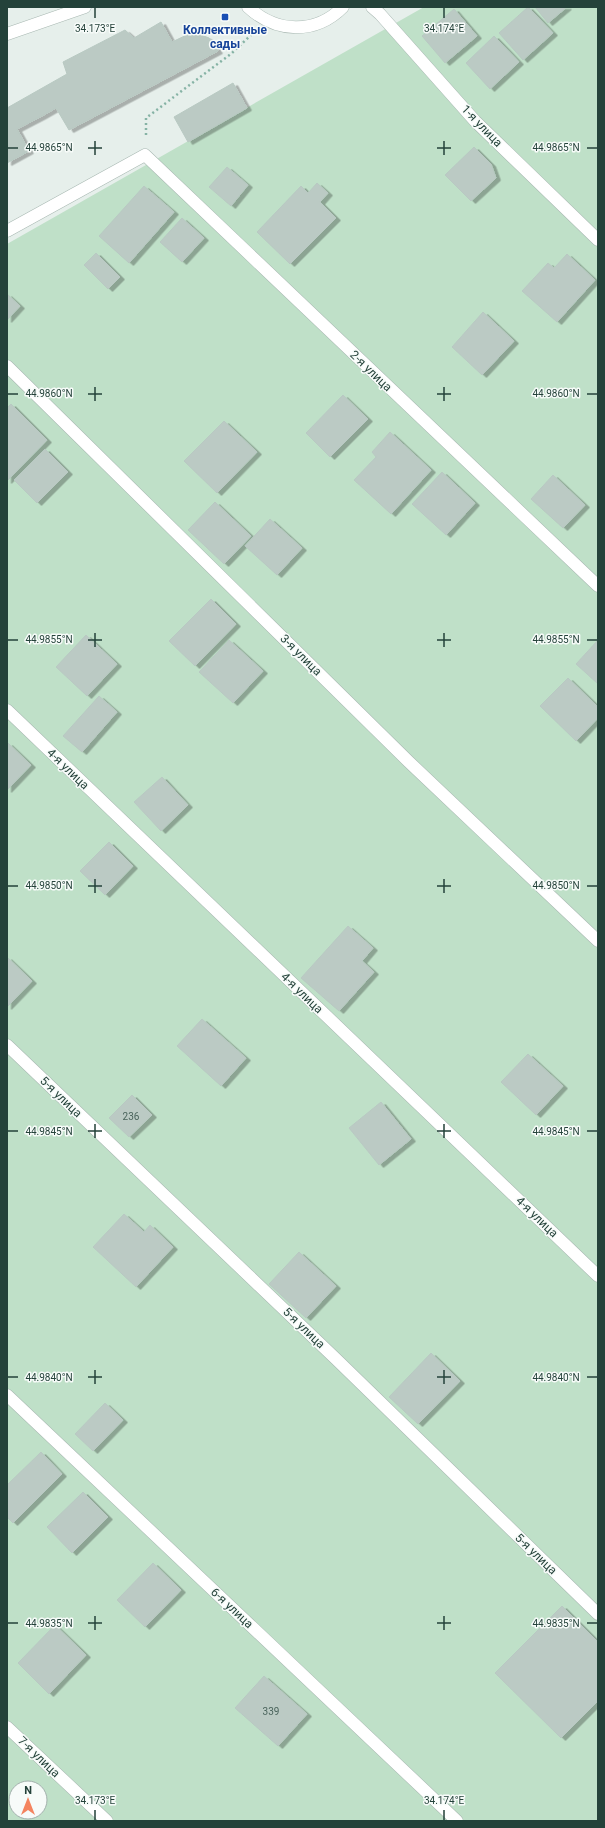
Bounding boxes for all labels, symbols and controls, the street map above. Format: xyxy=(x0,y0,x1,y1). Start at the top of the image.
marker: Коллективные сады xyxy=(220,12,230,22)
text: 34.173°E xyxy=(75,23,115,34)
place label: Коллективные сады xyxy=(183,23,268,51)
text: 34.174°E xyxy=(424,23,464,34)
street label: 1-я улица xyxy=(459,102,505,150)
text: 44.9865°N xyxy=(25,142,73,153)
text: 44.9865°N xyxy=(532,142,580,153)
street label: 2-я улица xyxy=(347,348,395,394)
text: 44.9860°N xyxy=(25,388,73,399)
text: 44.9860°N xyxy=(532,388,580,399)
street label: 3-я улица xyxy=(277,631,325,679)
text: 44.9855°N xyxy=(25,634,73,645)
text: 44.9855°N xyxy=(532,634,580,645)
street label: 4-я улица xyxy=(44,746,92,792)
text: 44.9850°N xyxy=(25,880,73,891)
text: 44.9850°N xyxy=(532,880,580,891)
street label: 4-я улица xyxy=(278,970,326,1016)
street label: 5-я улица xyxy=(37,1074,85,1120)
house number: 236 xyxy=(123,1111,140,1122)
text: 44.9845°N xyxy=(25,1126,73,1137)
text: 44.9845°N xyxy=(532,1126,580,1137)
street label: 4-я улица xyxy=(513,1194,561,1240)
street label: 5-я улица xyxy=(280,1305,328,1351)
text: 44.9840°N xyxy=(25,1372,73,1383)
text: 44.9840°N xyxy=(532,1372,580,1383)
street label: 5-я улица xyxy=(512,1531,560,1577)
street label: 6-я улица xyxy=(208,1585,256,1631)
text: 44.9835°N xyxy=(25,1618,73,1629)
text: 44.9835°N xyxy=(532,1618,580,1629)
house number: 339 xyxy=(263,1706,279,1717)
street label: 7-я улица xyxy=(15,1734,63,1780)
north arrow xyxy=(8,1780,48,1820)
text: N xyxy=(24,1784,32,1797)
text: 34.173°E xyxy=(75,1795,115,1806)
text: 34.174°E xyxy=(424,1795,464,1806)

